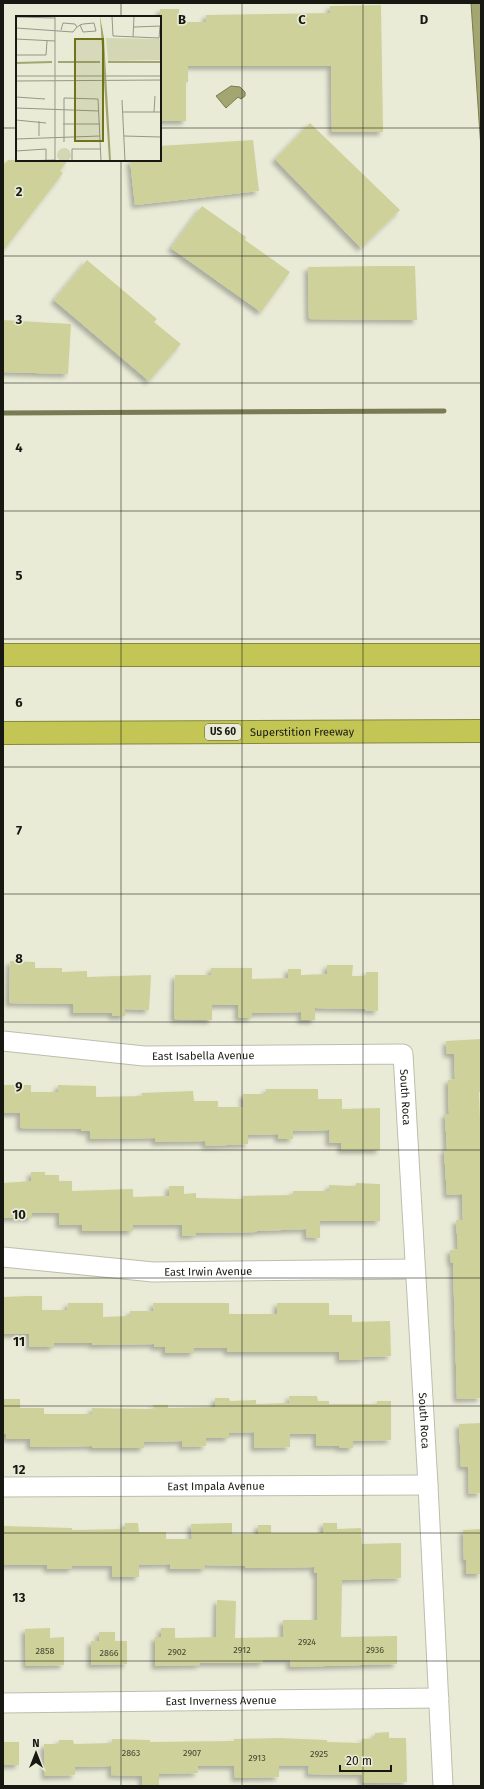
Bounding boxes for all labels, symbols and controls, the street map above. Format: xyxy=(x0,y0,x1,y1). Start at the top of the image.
text: B xyxy=(178,12,186,27)
text: C xyxy=(298,12,306,27)
text: D xyxy=(420,12,429,27)
inset map xyxy=(16,16,161,161)
text: 2 xyxy=(16,184,23,199)
text: 3 xyxy=(15,312,23,327)
text: 4 xyxy=(15,440,23,455)
text: 5 xyxy=(16,568,23,583)
text: 6 xyxy=(15,695,23,710)
road number: US 60 xyxy=(205,724,241,740)
street label: Superstition Freeway xyxy=(250,725,355,738)
text: 7 xyxy=(16,823,22,838)
text: 8 xyxy=(15,951,23,966)
street label: East Isabella Avenue xyxy=(152,1049,254,1062)
street label: South Roca xyxy=(397,1069,414,1126)
text: 9 xyxy=(15,1079,23,1094)
text: 10 xyxy=(12,1207,26,1222)
street label: East Irwin Avenue xyxy=(164,1264,252,1278)
text: 11 xyxy=(13,1334,25,1349)
street label: South Roca xyxy=(416,1392,432,1449)
text: 12 xyxy=(13,1462,26,1477)
street label: East Impala Avenue xyxy=(167,1479,265,1493)
text: 13 xyxy=(13,1590,26,1605)
house number: 2924 xyxy=(298,1637,316,1647)
house number: 2912 xyxy=(233,1645,251,1655)
house number: 2936 xyxy=(366,1645,384,1655)
house number: 2858 xyxy=(36,1646,54,1656)
house number: 2902 xyxy=(168,1647,186,1657)
house number: 2866 xyxy=(99,1648,119,1658)
street label: East Inverness Avenue xyxy=(165,1693,277,1708)
north arrow xyxy=(16,1733,56,1773)
text: N xyxy=(32,1737,40,1750)
scale bar xyxy=(340,1747,391,1773)
house number: 2863 xyxy=(122,1748,140,1758)
house number: 2907 xyxy=(183,1748,201,1758)
house number: 2925 xyxy=(310,1749,328,1759)
house number: 2913 xyxy=(248,1753,266,1763)
text: 20 m xyxy=(346,1754,372,1768)

